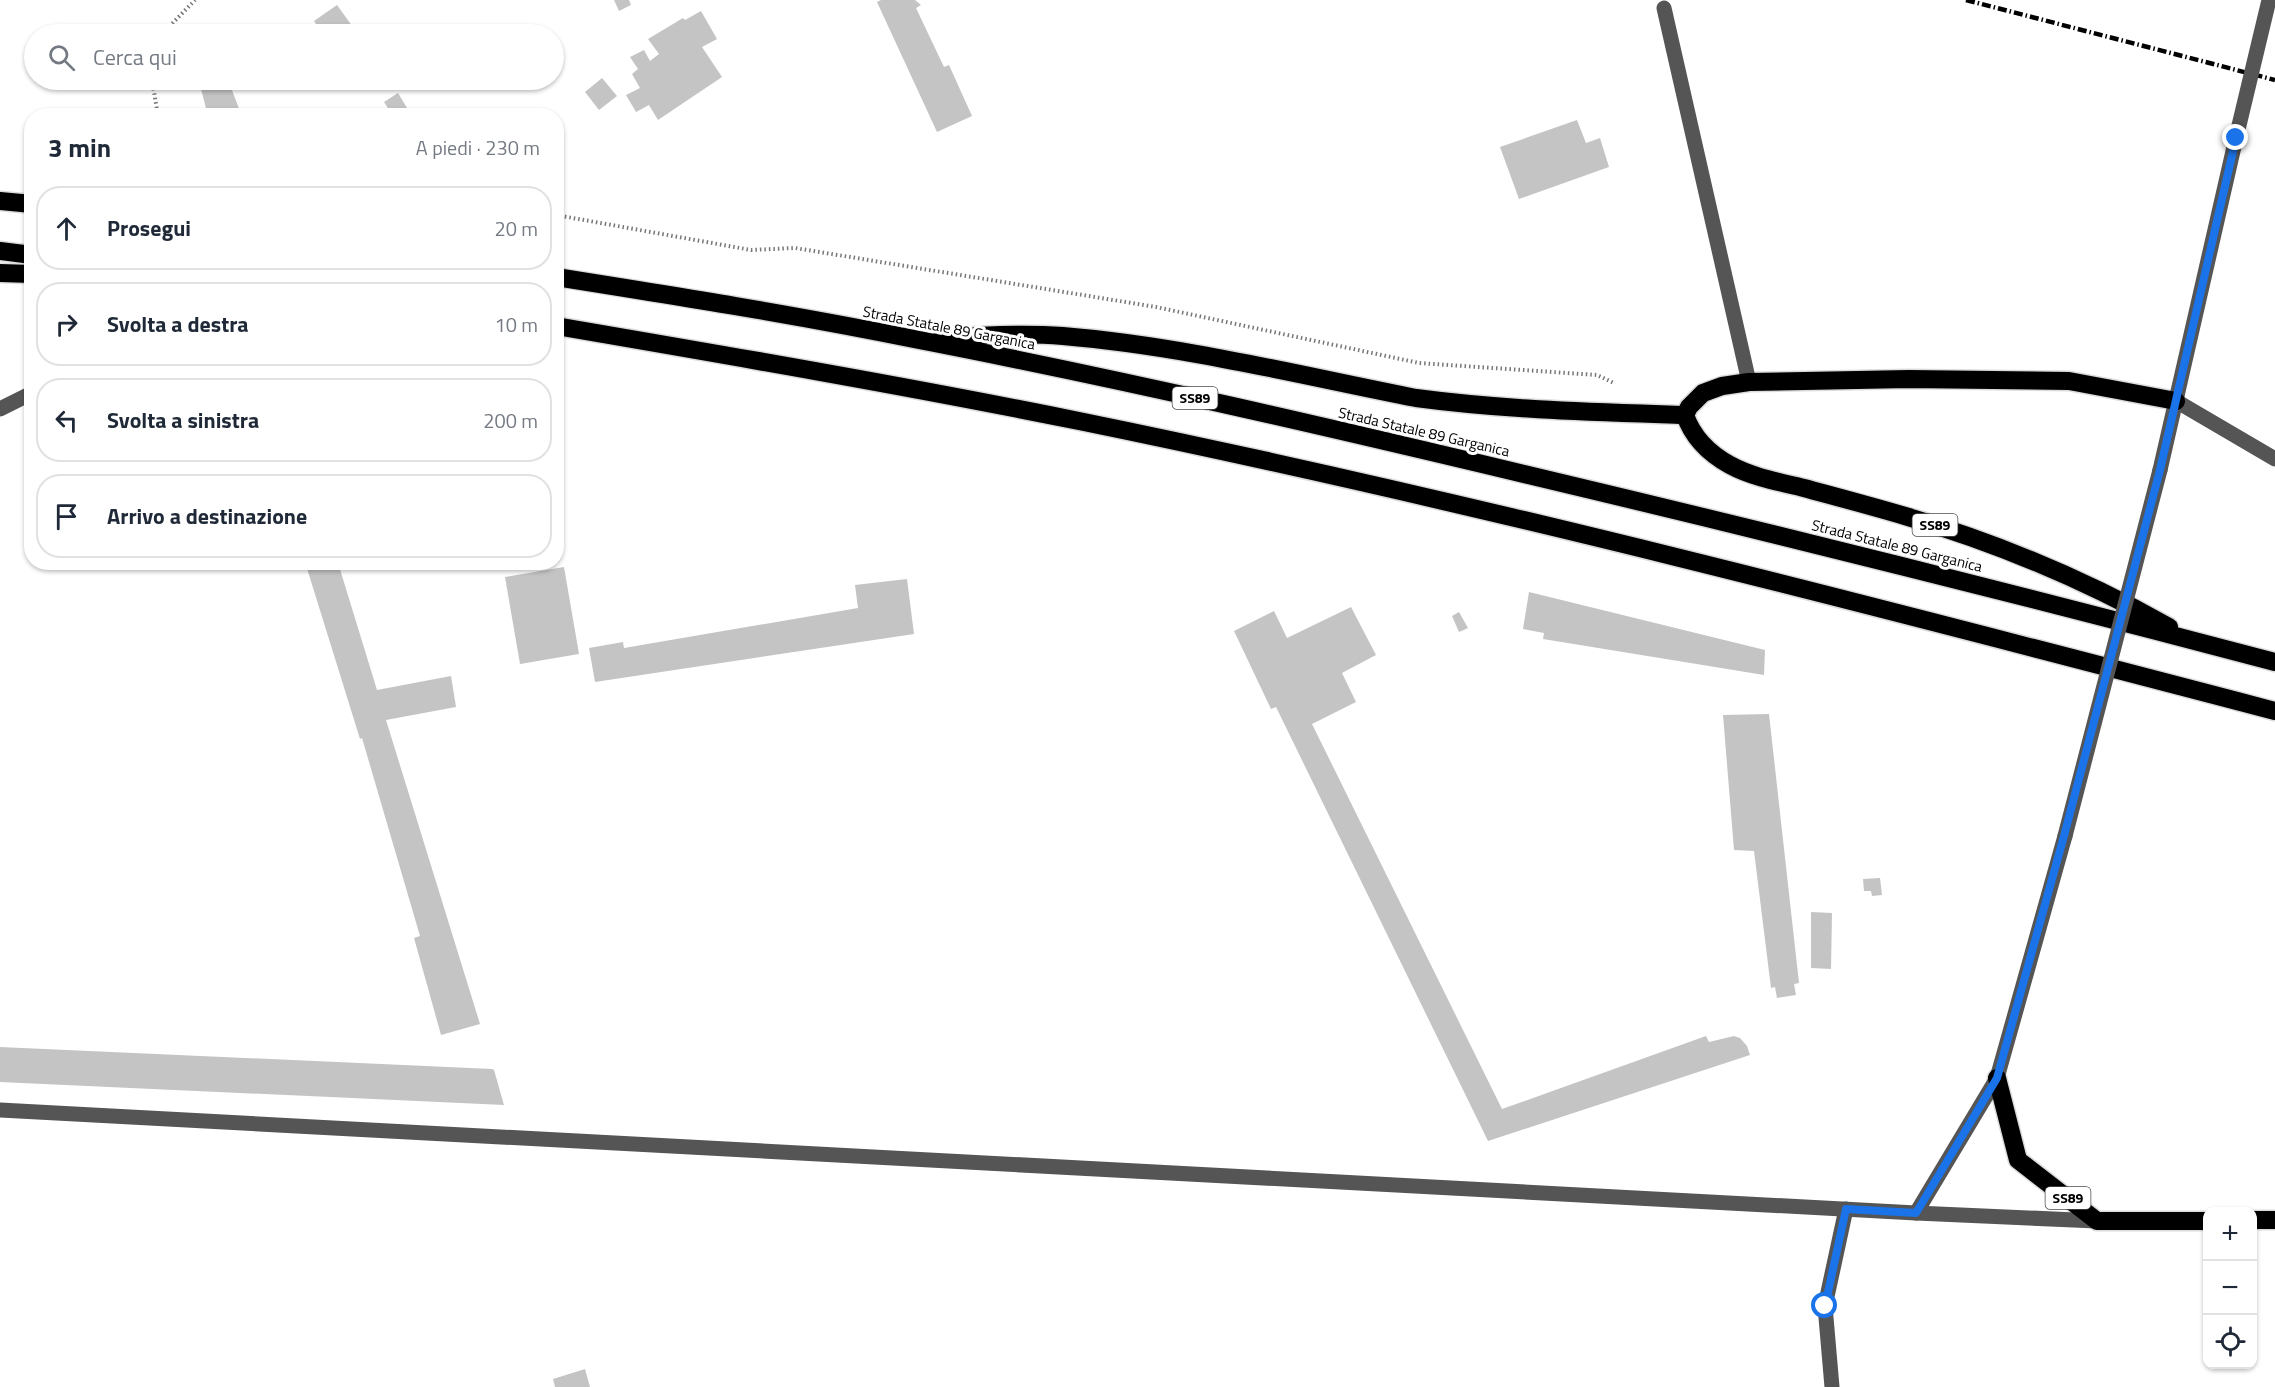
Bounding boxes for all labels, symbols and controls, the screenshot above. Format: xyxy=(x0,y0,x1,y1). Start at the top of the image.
search box xyxy=(24,24,564,90)
text: Cerca qui xyxy=(93,40,177,74)
icon: search xyxy=(45,41,78,74)
route end xyxy=(2222,124,2248,150)
text: 3 min xyxy=(48,128,111,167)
text: A piedi · 230 m xyxy=(416,132,540,163)
text: Prosegui xyxy=(107,211,191,245)
icon: ahead xyxy=(50,212,83,245)
text: 20 m xyxy=(494,213,538,244)
street label: Strada Statale 89 Garganica xyxy=(861,300,1038,356)
text: Svolta a destra xyxy=(107,307,249,341)
icon: right xyxy=(50,308,83,341)
text: 10 m xyxy=(494,309,538,340)
road number: SS89 xyxy=(1172,387,1218,409)
street label: Strada Statale 89 Garganica xyxy=(1336,401,1513,463)
text: Svolta a sinistra xyxy=(107,403,259,437)
icon: left xyxy=(50,404,83,437)
text: 200 m xyxy=(483,405,538,436)
text: Arrivo a destinazione xyxy=(107,499,307,533)
icon: arrive xyxy=(50,500,83,533)
street label: Strada Statale 89 Garganica xyxy=(1809,513,1985,578)
road number: SS89 xyxy=(1912,514,1958,536)
road number: SS89 xyxy=(2046,1187,2090,1209)
map controls xyxy=(2203,1207,2257,1369)
button: + xyxy=(2203,1207,2257,1261)
button: − xyxy=(2203,1261,2257,1315)
route start xyxy=(1811,1292,1837,1318)
button: locate xyxy=(2203,1315,2257,1369)

